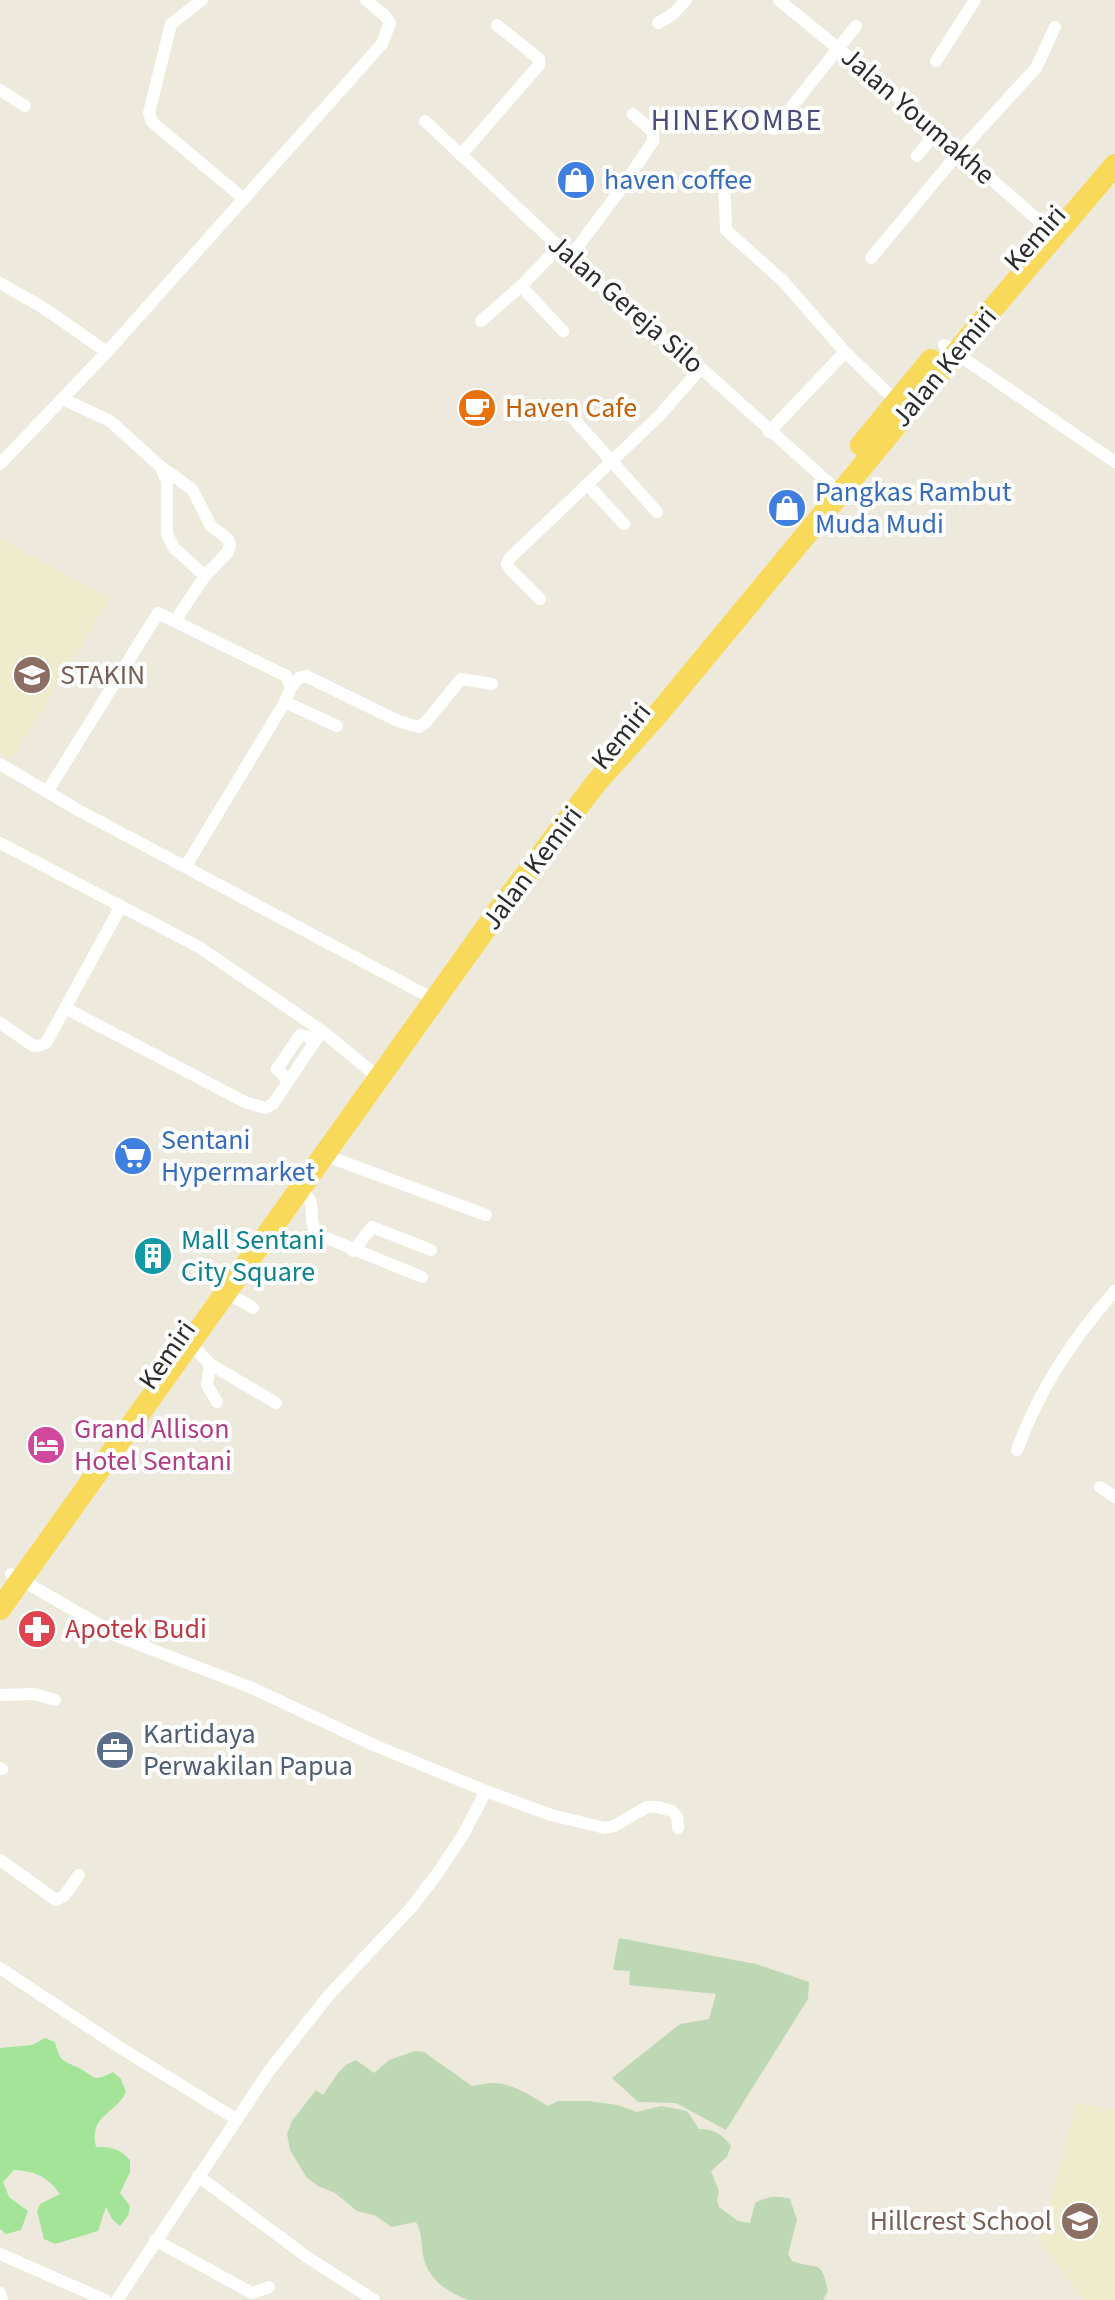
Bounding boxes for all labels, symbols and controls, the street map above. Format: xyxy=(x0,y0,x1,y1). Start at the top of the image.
street label: Jalan Youmakhe xyxy=(832,38,1004,194)
district label: HINEKOMBE xyxy=(651,99,823,142)
shop icon: haven coffee xyxy=(555,159,597,201)
place label: haven coffee xyxy=(604,160,752,200)
street label: Kemiri xyxy=(995,196,1075,280)
street label: Jalan Gereja Silo xyxy=(539,225,713,383)
street label: Jalan Kemiri xyxy=(882,298,1006,436)
cafe icon: Haven Cafe xyxy=(456,387,498,429)
place label: Haven Cafe xyxy=(505,388,637,428)
place label: Pangkas Rambut Muda Mudi xyxy=(815,472,1012,544)
shop icon: Pangkas Rambut Muda Mudi xyxy=(766,487,808,529)
school or university icon: STAKIN xyxy=(11,654,53,696)
place label: STAKIN xyxy=(60,655,145,695)
street label: Kemiri xyxy=(581,694,661,778)
street label: Jalan Kemiri xyxy=(472,798,592,938)
place label: Sentani Hypermarket xyxy=(161,1120,315,1192)
supermarket icon: Sentani Hypermarket xyxy=(112,1135,154,1177)
place label: Mall Sentani City Square xyxy=(181,1220,325,1292)
building icon: Mall Sentani City Square xyxy=(132,1235,174,1277)
street label: Kemiri xyxy=(129,1312,205,1398)
place label: Grand Allison Hotel Sentani xyxy=(74,1409,232,1481)
hotel icon: Grand Allison Hotel Sentani xyxy=(25,1424,67,1466)
pharmacy icon: Apotek Budi xyxy=(16,1608,58,1650)
place label: Apotek Budi xyxy=(65,1609,207,1649)
place label: Kartidaya Perwakilan Papua xyxy=(143,1714,353,1786)
office icon: Kartidaya Perwakilan Papua xyxy=(94,1729,136,1771)
school or university icon: Hillcrest School xyxy=(1059,2200,1101,2242)
place label: Hillcrest School xyxy=(870,2201,1052,2241)

